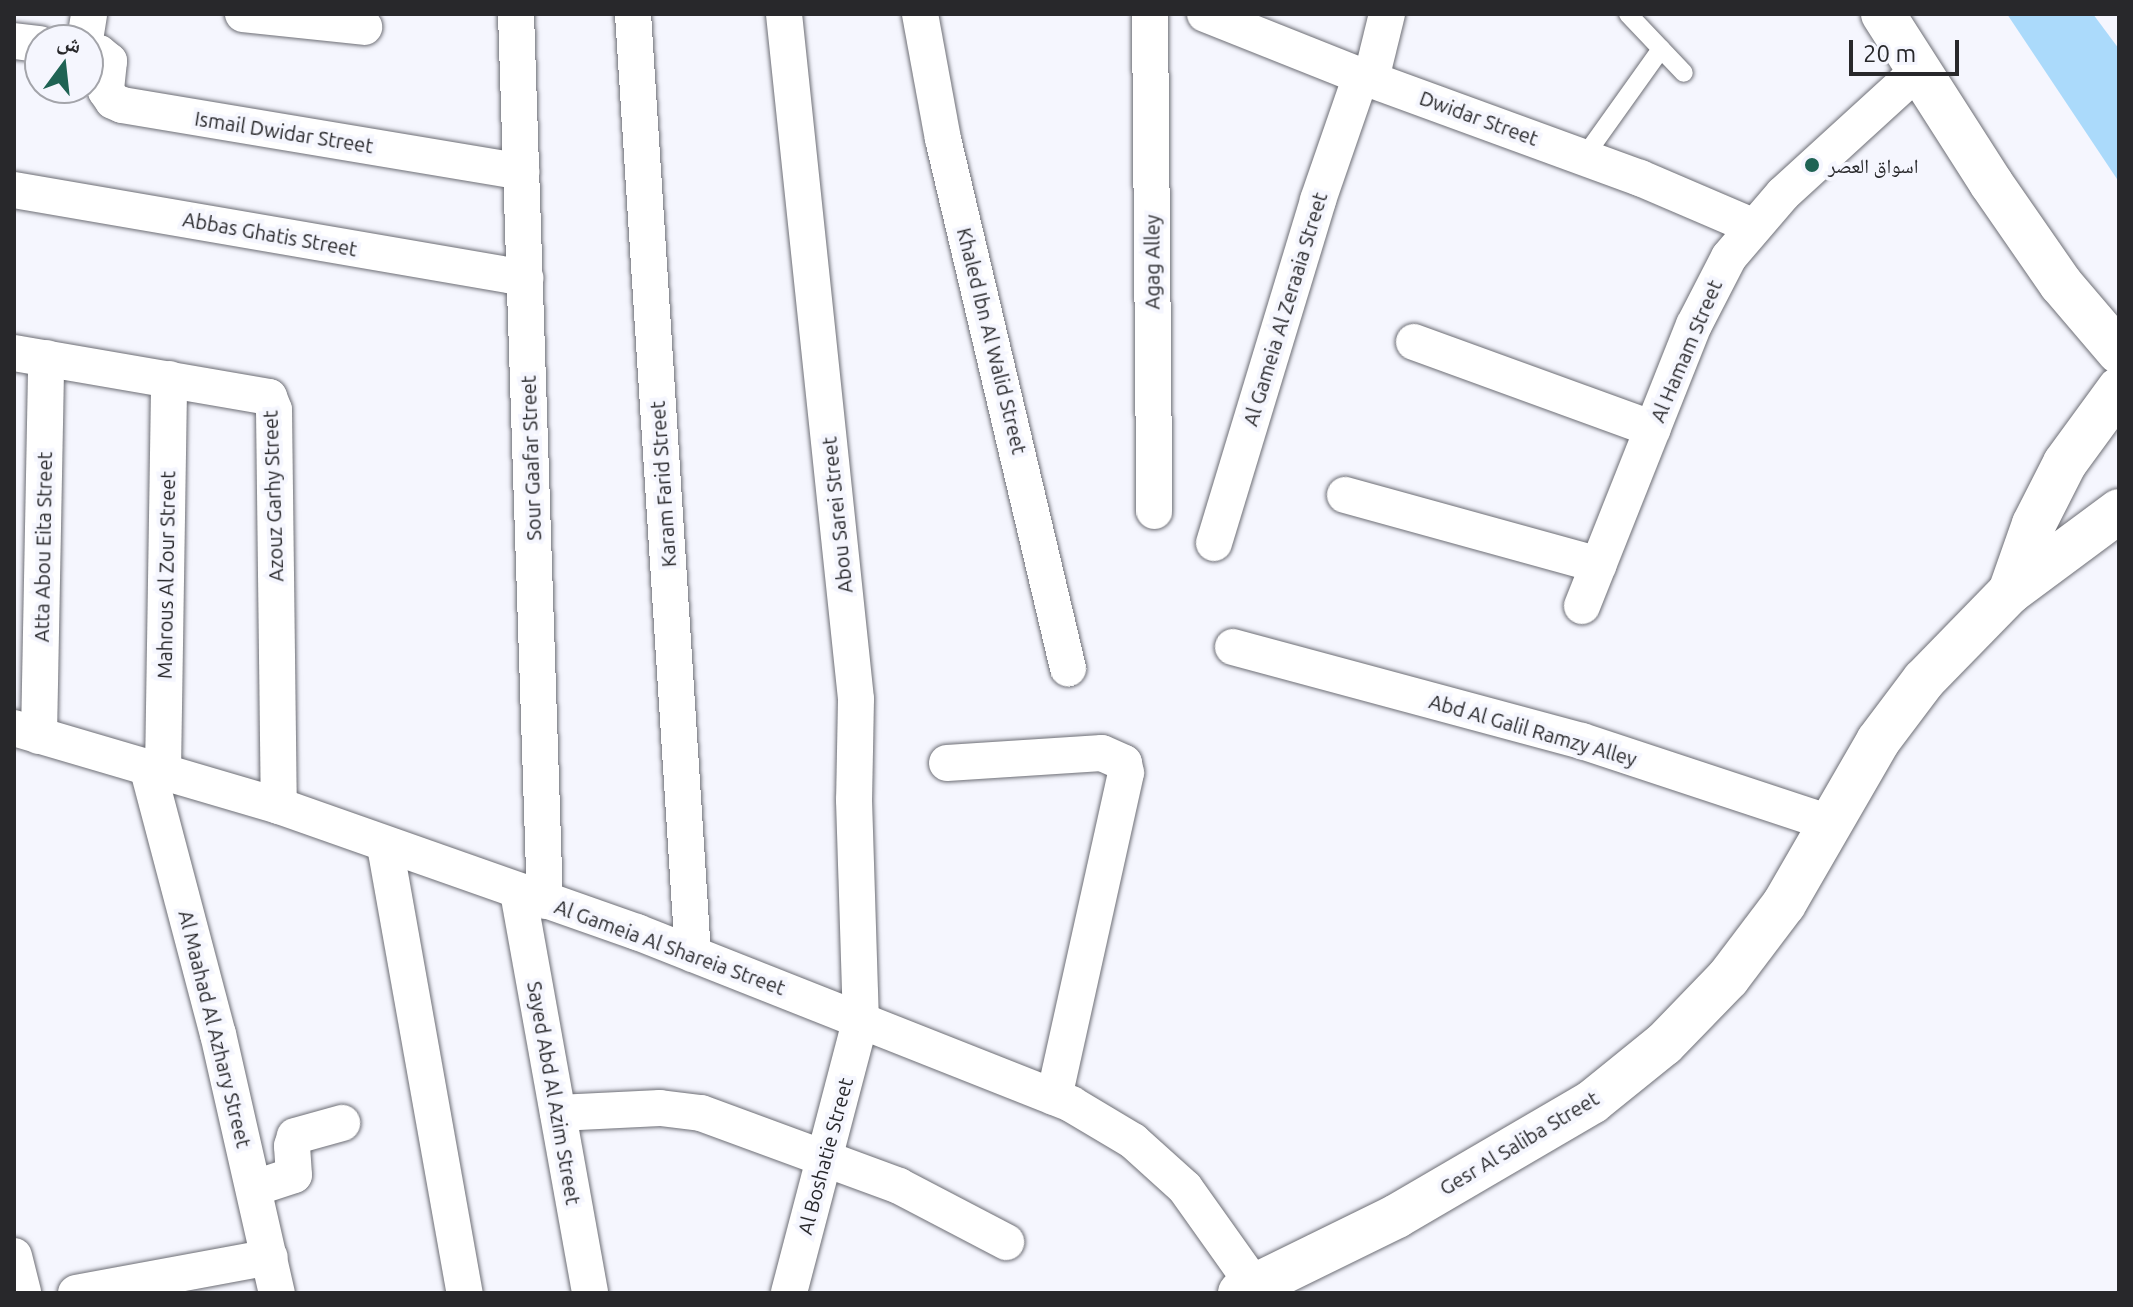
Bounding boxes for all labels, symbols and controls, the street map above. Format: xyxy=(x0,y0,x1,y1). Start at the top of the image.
north arrow xyxy=(24,24,104,104)
scale bar xyxy=(1853,24,1963,74)
text: ش xyxy=(55,27,84,57)
text: 20 m xyxy=(1863,40,1916,67)
street label: Dwidar Street xyxy=(1416,85,1542,151)
street label: Ismail Dwidar Street xyxy=(193,106,375,158)
place label: اسواق العصر xyxy=(1828,153,1918,177)
marker: اسواق العصر xyxy=(1803,156,1821,174)
street label: Al Gameia Al Zeraaia Street xyxy=(1238,189,1332,429)
street label: Abbas Ghatis Street xyxy=(181,207,359,261)
street label: Agag Alley xyxy=(1140,215,1164,309)
street label: Khaled Ibn Al Walid Street xyxy=(952,225,1032,457)
street label: Al Hamam Street xyxy=(1645,276,1727,426)
street label: Sour Gaafar Street xyxy=(516,375,546,541)
street label: Karam Farid Street xyxy=(645,400,681,568)
street label: Azouz Garhy Street xyxy=(258,410,288,582)
street label: Abou Sarei Street xyxy=(817,436,857,594)
street label: Atta Abou Eita Street xyxy=(29,452,57,642)
street label: Mahrous Al Zour Street xyxy=(152,471,180,679)
street label: Abd Al Galil Ramzy Alley xyxy=(1426,689,1640,771)
street label: Al Gameia Al Shareia Street xyxy=(551,894,789,1000)
street label: Al Maahad Al Azhary Street xyxy=(174,908,256,1150)
street label: Sayed Abd Al Azim Street xyxy=(523,979,585,1207)
street label: Al Boshatie Street xyxy=(792,1075,858,1237)
street label: Gesr Al Saliba Street xyxy=(1435,1086,1603,1200)

